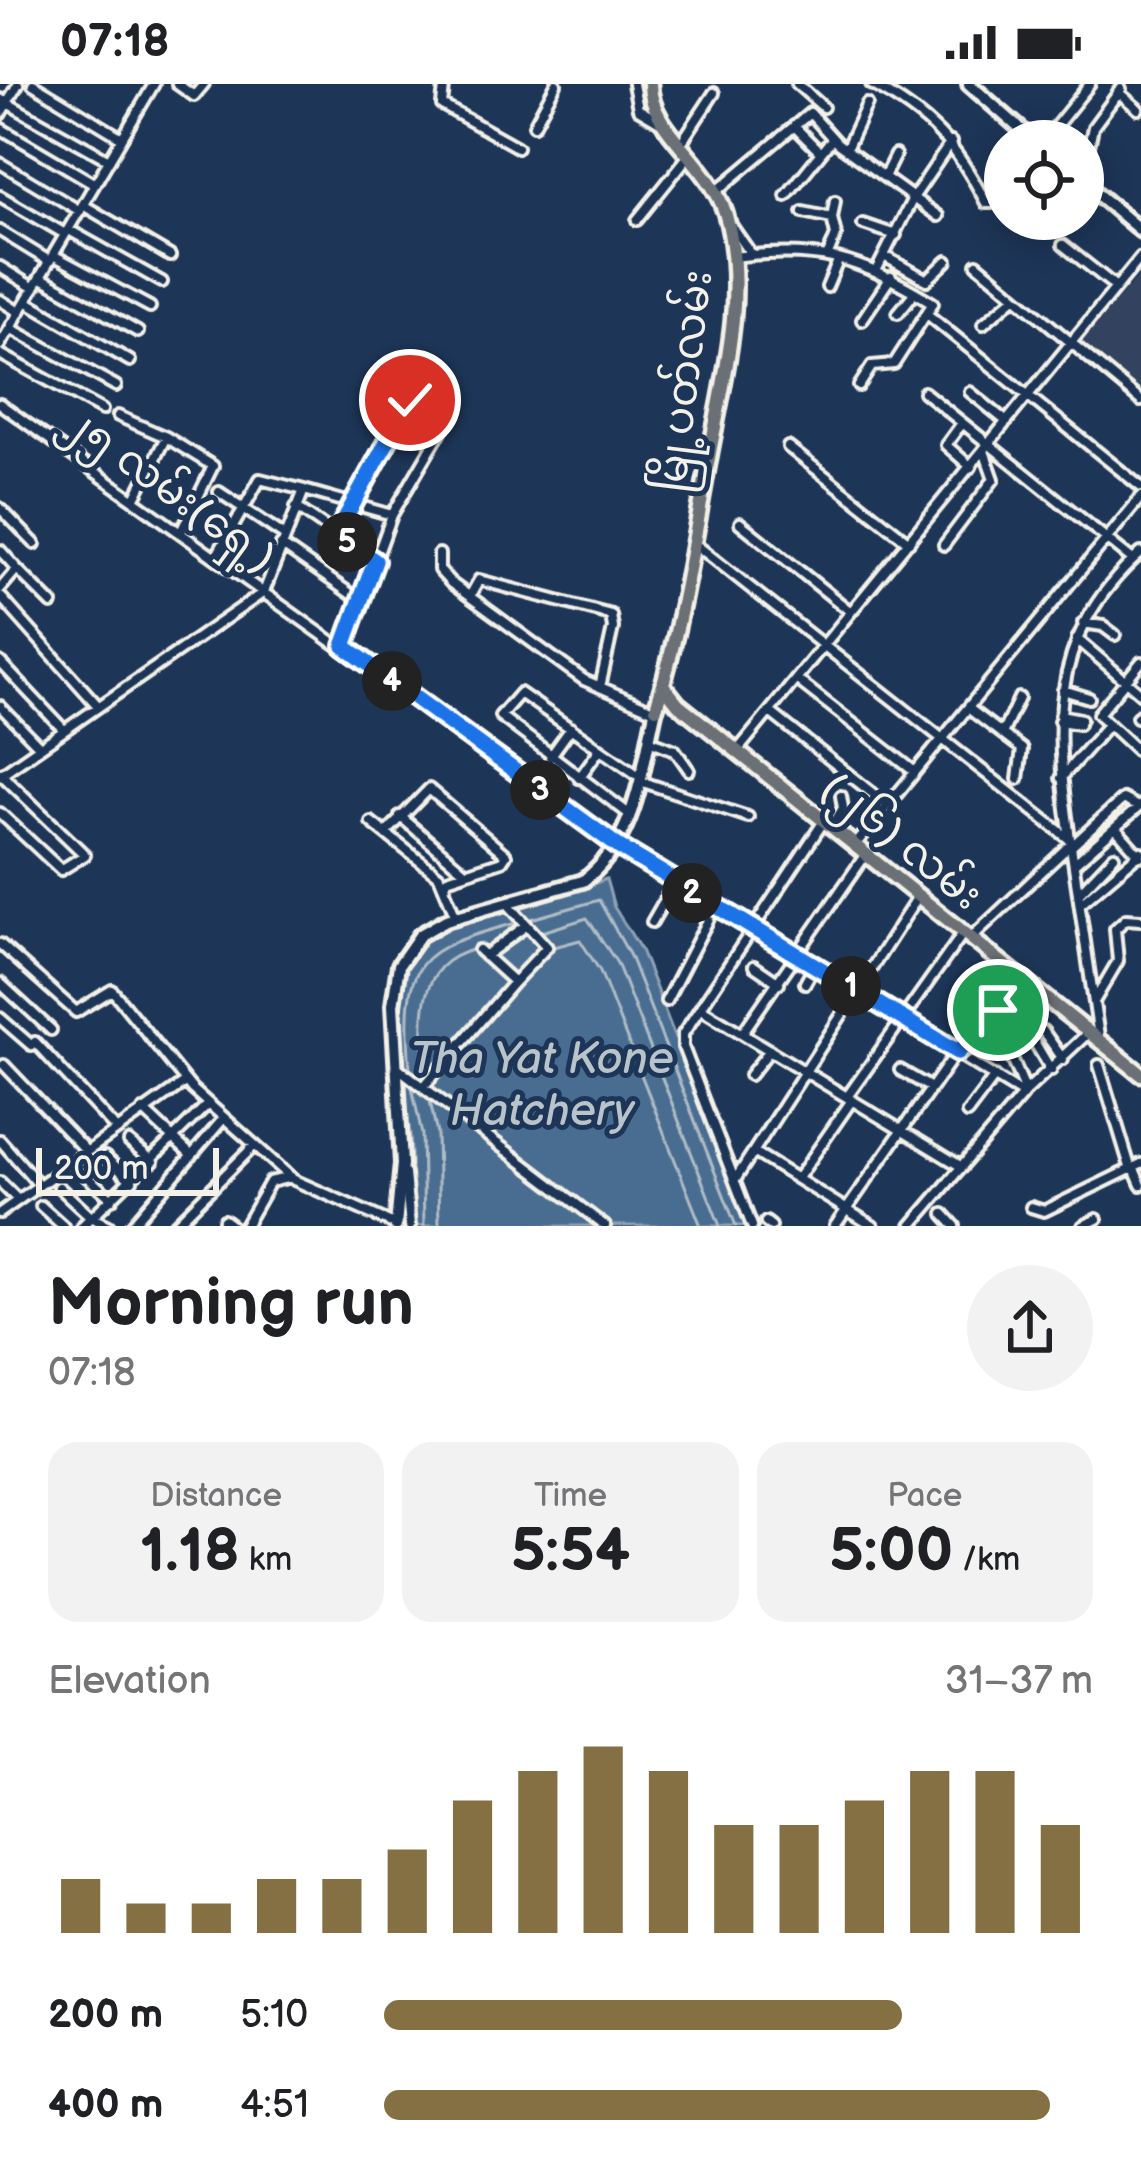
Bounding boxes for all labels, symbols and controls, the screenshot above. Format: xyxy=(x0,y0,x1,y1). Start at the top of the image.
text: 07:18 xyxy=(60,15,170,70)
map controls xyxy=(984,120,1104,240)
button: locate xyxy=(984,120,1104,240)
street label: မြို့ပတ်လမ်း xyxy=(643,267,731,496)
pin xyxy=(359,349,461,451)
icon: check xyxy=(377,367,443,433)
street label: ၂၅ လမ်း(ရှေ့) xyxy=(47,391,287,589)
pin: 5 xyxy=(317,512,377,572)
text: 5 xyxy=(337,522,357,562)
pin: 4 xyxy=(362,651,422,711)
text: 4 xyxy=(382,661,402,701)
street label: (၂၆) လမ်း xyxy=(807,759,994,927)
pin: 3 xyxy=(510,760,570,820)
text: 3 xyxy=(530,770,550,810)
pin: 2 xyxy=(662,863,722,923)
text: 2 xyxy=(682,873,702,913)
pin: 1 xyxy=(821,956,881,1016)
pin xyxy=(947,959,1049,1061)
text: 1 xyxy=(844,966,858,1006)
icon: arrive xyxy=(965,977,1031,1043)
water label: Tha Yat Kone Hatchery xyxy=(410,1032,674,1139)
scale bar xyxy=(36,1142,219,1195)
text: 200 m xyxy=(54,1149,148,1189)
text: Morning run xyxy=(48,1265,414,1344)
button: share xyxy=(967,1265,1093,1391)
text: 07:18 xyxy=(48,1350,136,1397)
text: Distance xyxy=(150,1476,282,1516)
text: Time xyxy=(534,1476,607,1516)
text: Pace xyxy=(887,1476,962,1516)
text: 1.18 xyxy=(140,1516,240,1588)
text: 5:54 xyxy=(511,1516,630,1588)
text: 5:00 xyxy=(829,1516,953,1588)
text: km xyxy=(240,1540,292,1580)
text: /km xyxy=(953,1540,1020,1580)
text: Elevation xyxy=(48,1658,211,1705)
text: 31–37 m xyxy=(945,1658,1093,1705)
text: 200 m xyxy=(48,1992,163,2039)
text: 5:10 xyxy=(240,1992,308,2039)
text: 400 m xyxy=(48,2082,163,2129)
text: 4:51 xyxy=(240,2082,309,2129)

